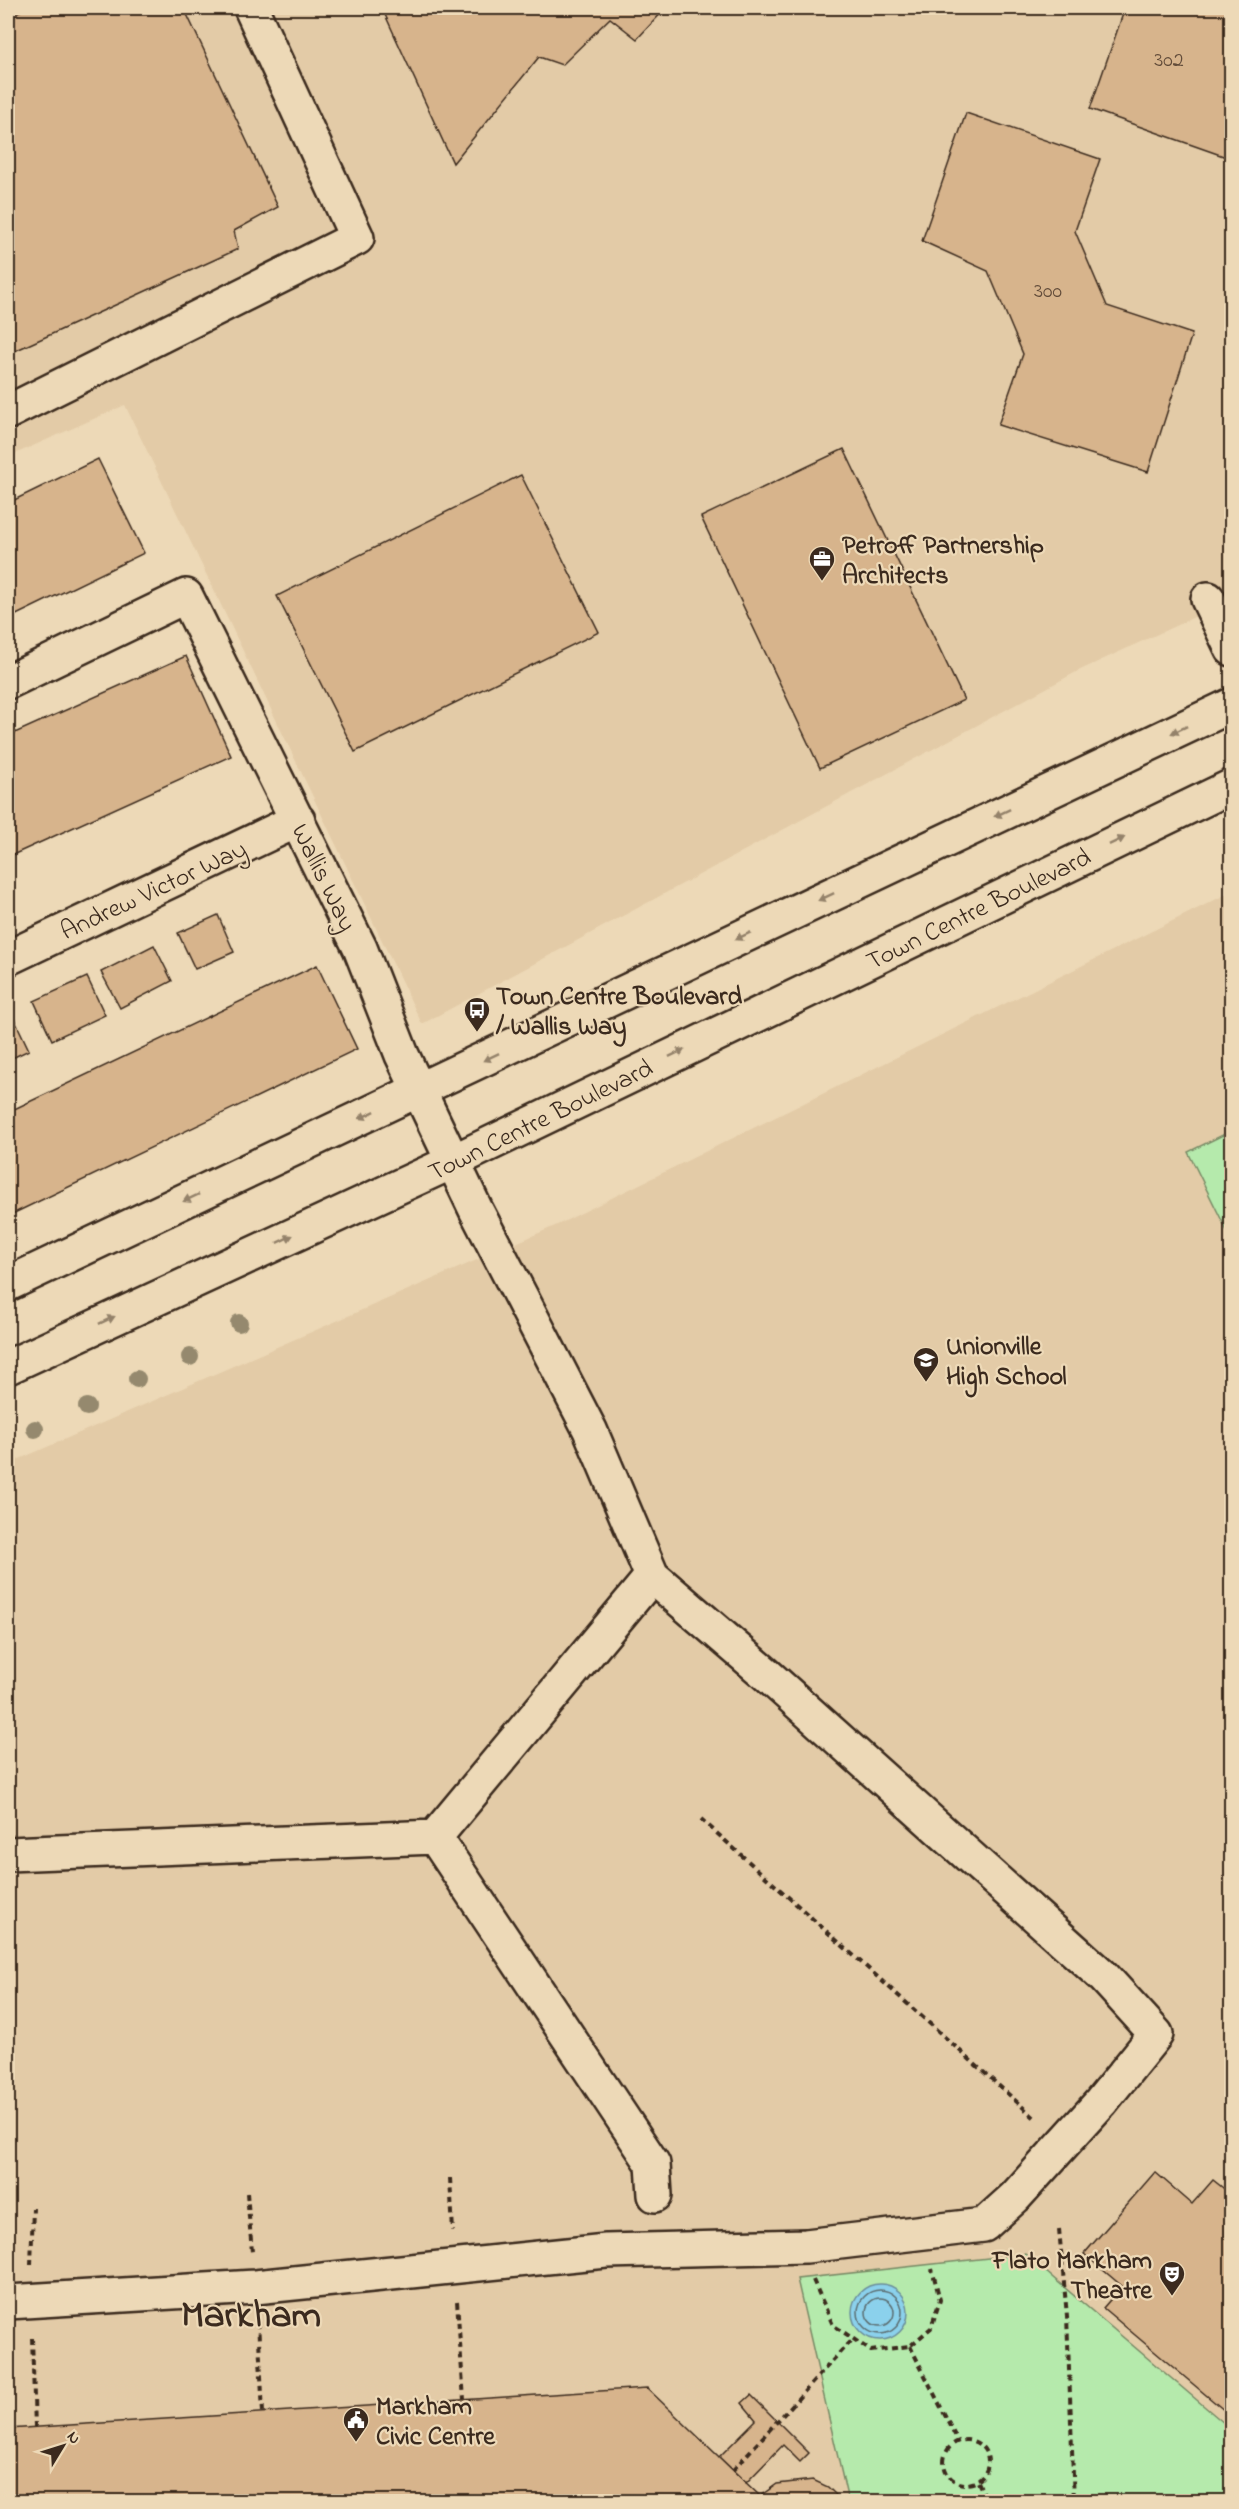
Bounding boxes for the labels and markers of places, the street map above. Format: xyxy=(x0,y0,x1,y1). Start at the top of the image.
place label: Petroff Partnership Architects xyxy=(842,528,1044,596)
office icon: Petroff Partnership Architects xyxy=(807,544,837,582)
place label: Town Centre Boulevard / Wallis Way xyxy=(495,979,742,1047)
bus stop icon: Town Centre Boulevard / Wallis Way xyxy=(462,995,492,1033)
place label: Unionville High School xyxy=(946,1329,1067,1398)
school or university icon: Unionville High School xyxy=(911,1345,941,1383)
place label: Flato Markham Theatre xyxy=(990,2243,1153,2311)
theatre icon: Flato Markham Theatre xyxy=(1157,2259,1187,2297)
place label: Markham Civic Centre xyxy=(376,2389,496,2457)
public building icon: Markham Civic Centre xyxy=(341,2405,371,2443)

